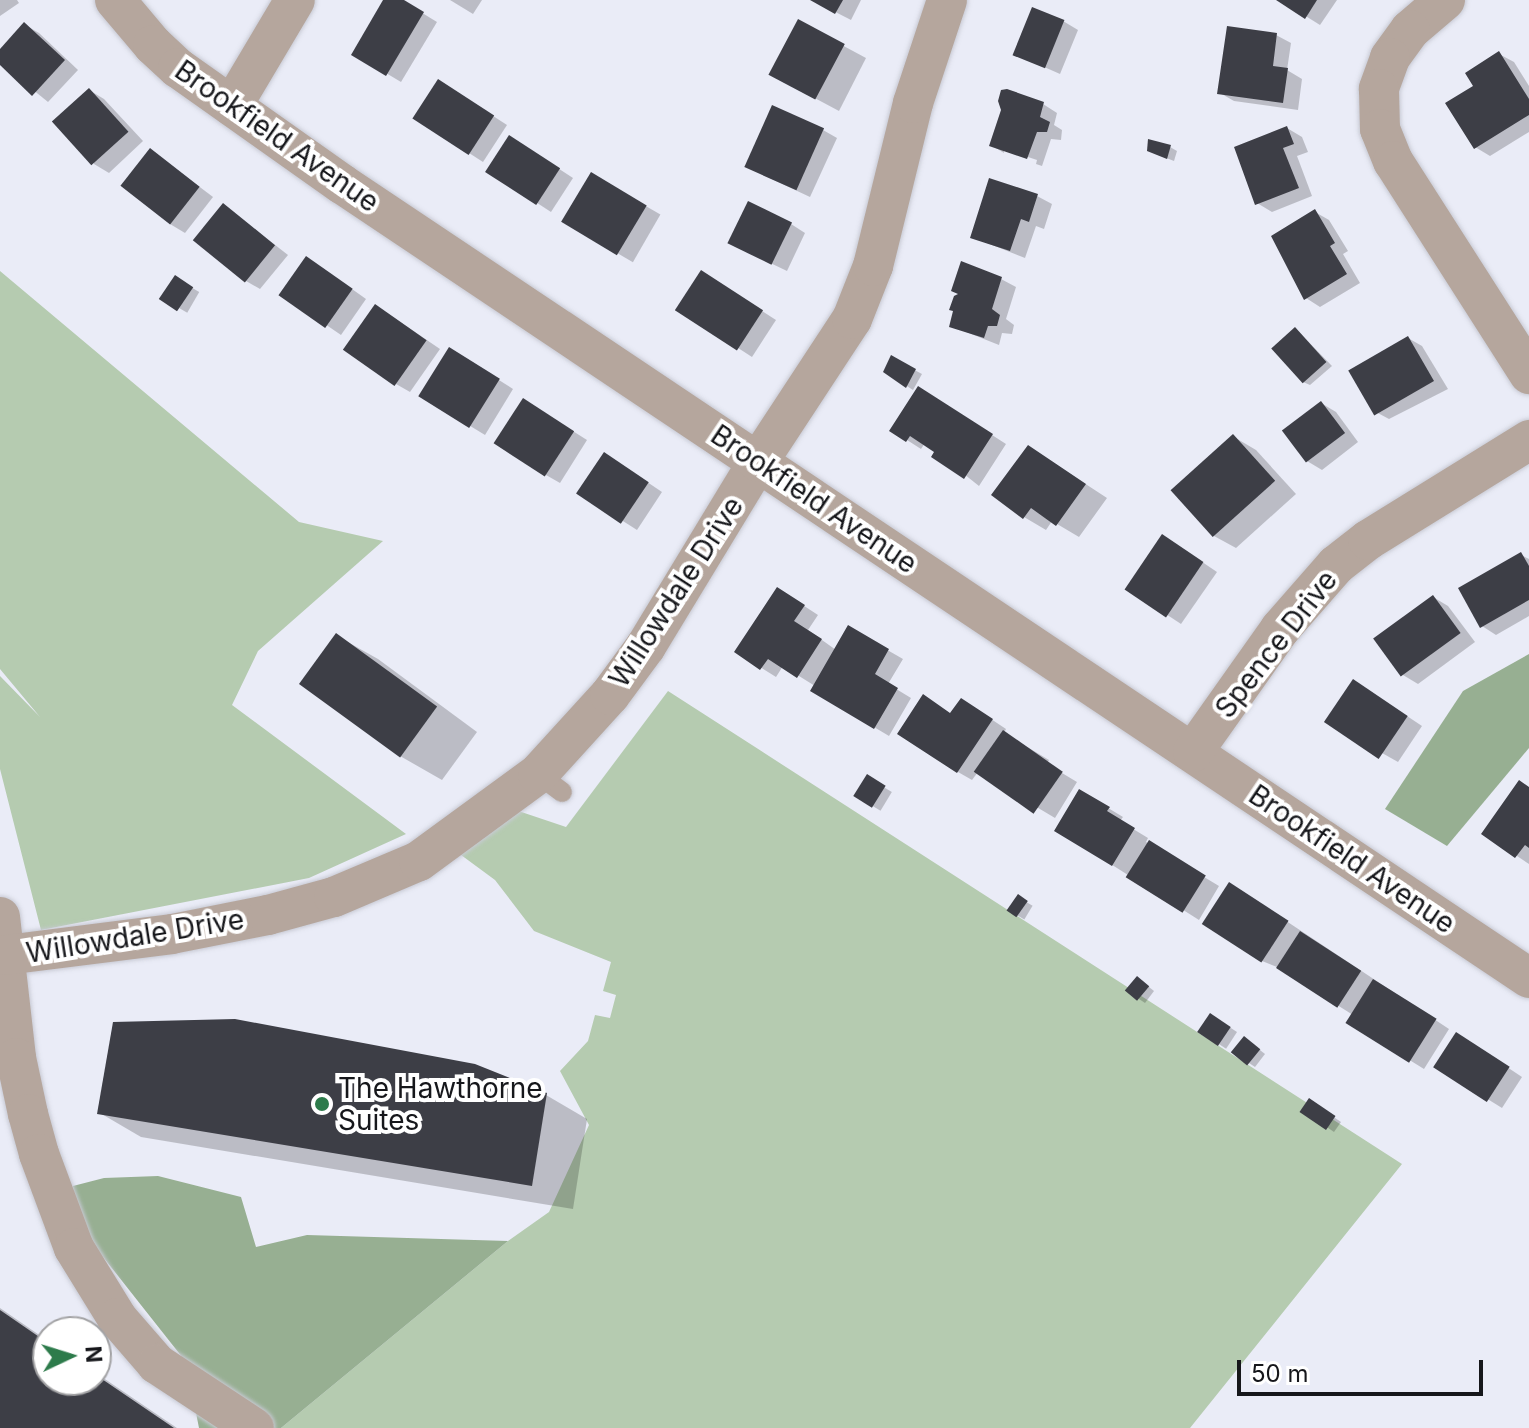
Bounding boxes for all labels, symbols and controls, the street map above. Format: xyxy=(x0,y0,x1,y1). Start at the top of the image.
street label: Brookfield Avenue xyxy=(169,53,385,219)
street label: Brookfield Avenue xyxy=(705,418,923,580)
street label: Willowdale Drive xyxy=(602,491,750,693)
street label: Spence Drive xyxy=(1208,564,1344,724)
street label: Brookfield Avenue xyxy=(1243,778,1461,940)
street label: Willowdale Drive xyxy=(24,902,246,970)
place label: The Hawthorne Suites xyxy=(338,1071,543,1137)
marker: The Hawthorne Suites xyxy=(313,1095,331,1113)
north arrow xyxy=(32,1316,112,1396)
scale bar xyxy=(1241,1344,1487,1394)
text: N xyxy=(80,1345,108,1364)
text: 50 m xyxy=(1251,1359,1309,1388)

